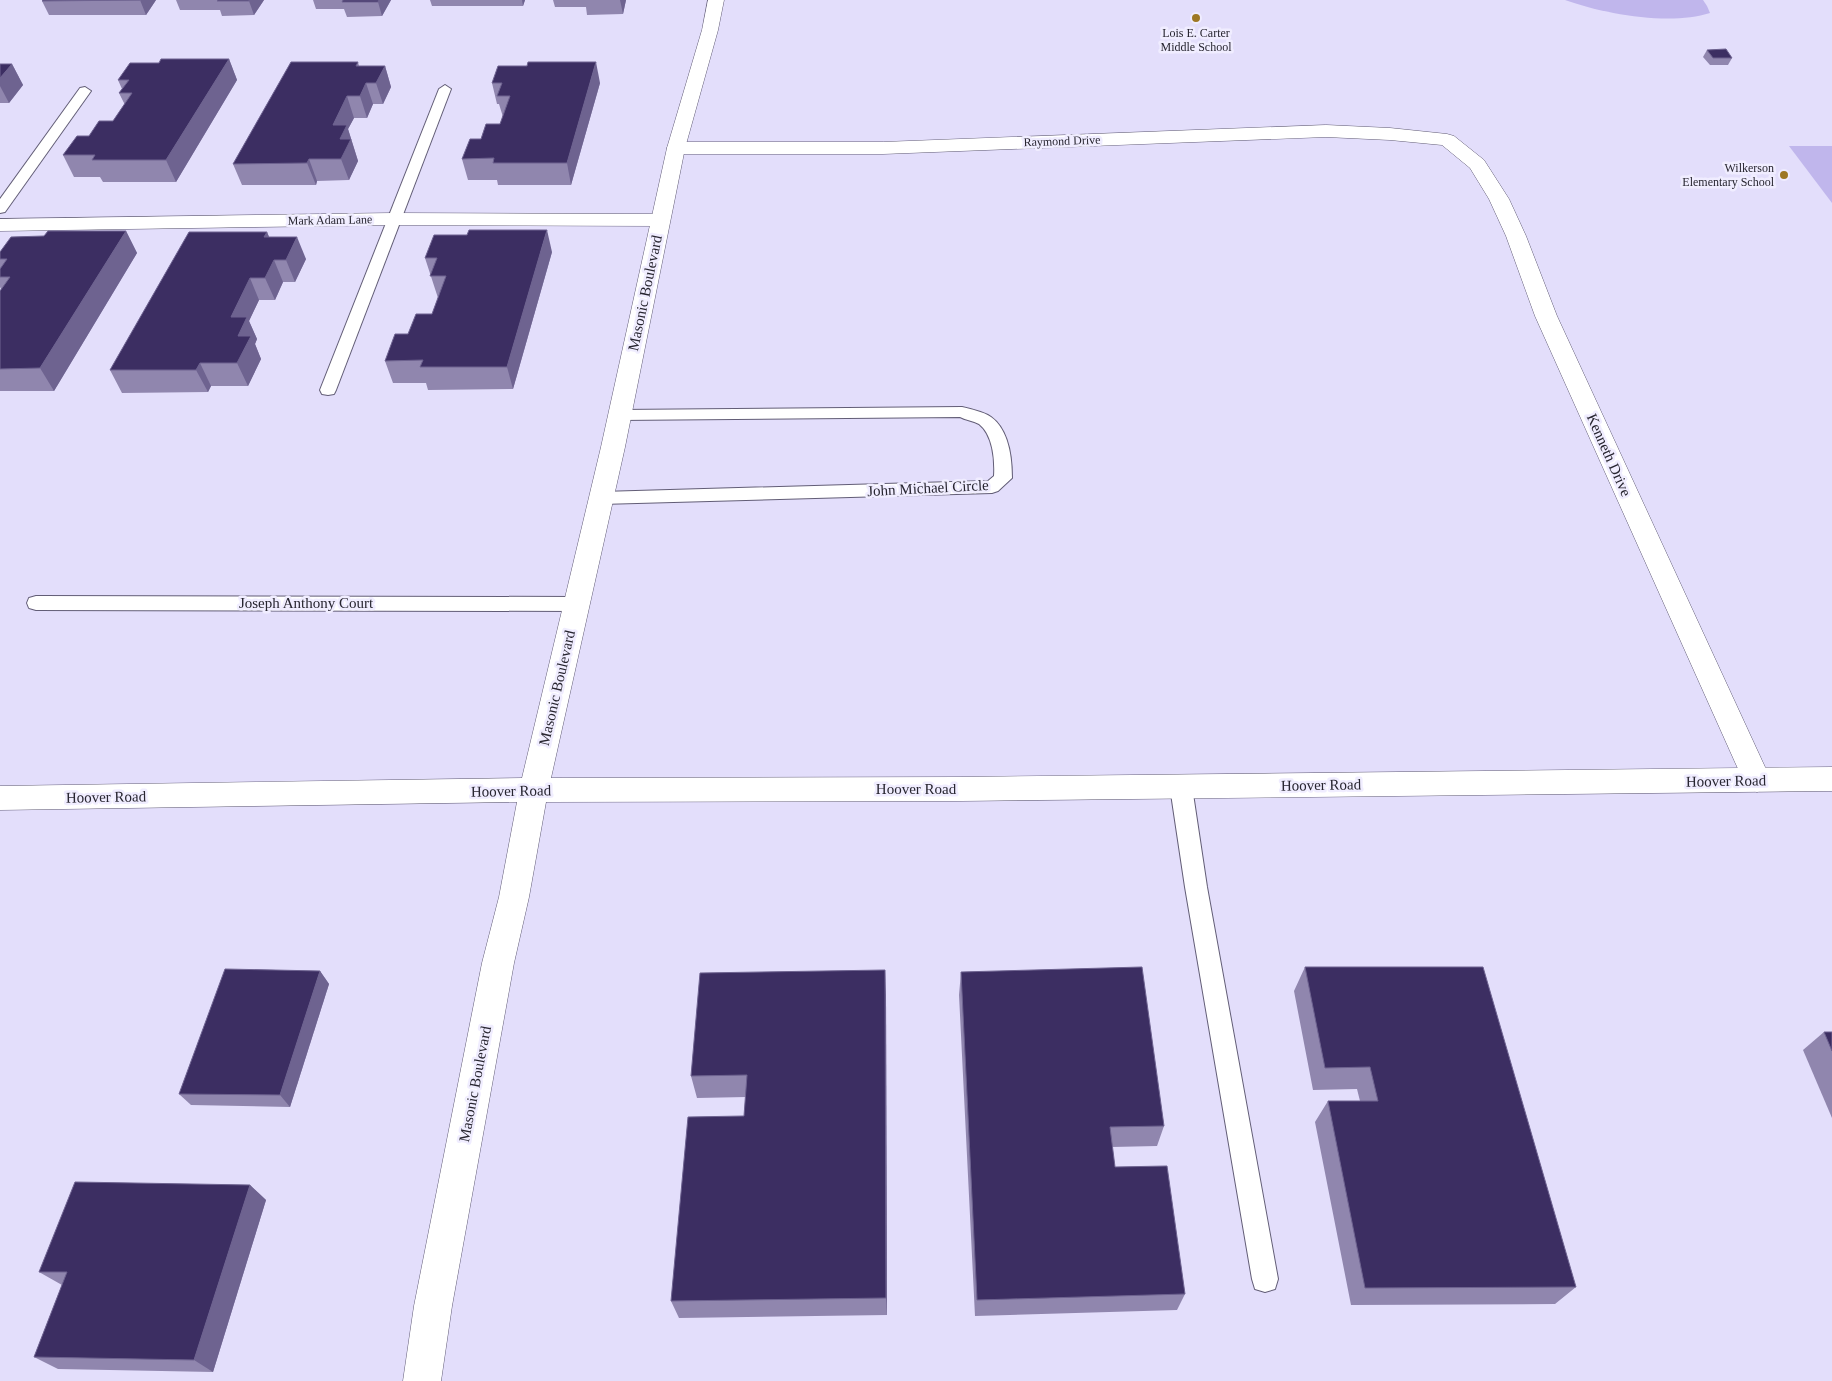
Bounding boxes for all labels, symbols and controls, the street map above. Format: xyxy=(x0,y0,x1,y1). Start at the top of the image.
marker: Lois E. Carter Middle School xyxy=(1190,12,1202,24)
place label: Lois E. Carter Middle School xyxy=(1161,26,1232,54)
street label: Raymond Drive xyxy=(1023,133,1101,149)
place label: Wilkerson Elementary School xyxy=(1682,161,1775,189)
marker: Wilkerson Elementary School xyxy=(1778,169,1790,181)
street label: Mark Adam Lane xyxy=(288,212,372,228)
street label: Masonic Boulevard xyxy=(625,233,665,352)
street label: Kenneth Drive xyxy=(1584,411,1634,499)
street label: John Michael Circle xyxy=(867,477,989,499)
street label: Joseph Anthony Court xyxy=(239,595,374,611)
street label: Masonic Boulevard xyxy=(536,628,578,747)
street label: Hoover Road xyxy=(1686,772,1767,790)
street label: Hoover Road xyxy=(1281,776,1362,794)
street label: Hoover Road xyxy=(876,781,957,797)
street label: Hoover Road xyxy=(471,782,552,800)
street label: Hoover Road xyxy=(66,788,147,806)
street label: Masonic Boulevard xyxy=(456,1024,494,1143)

